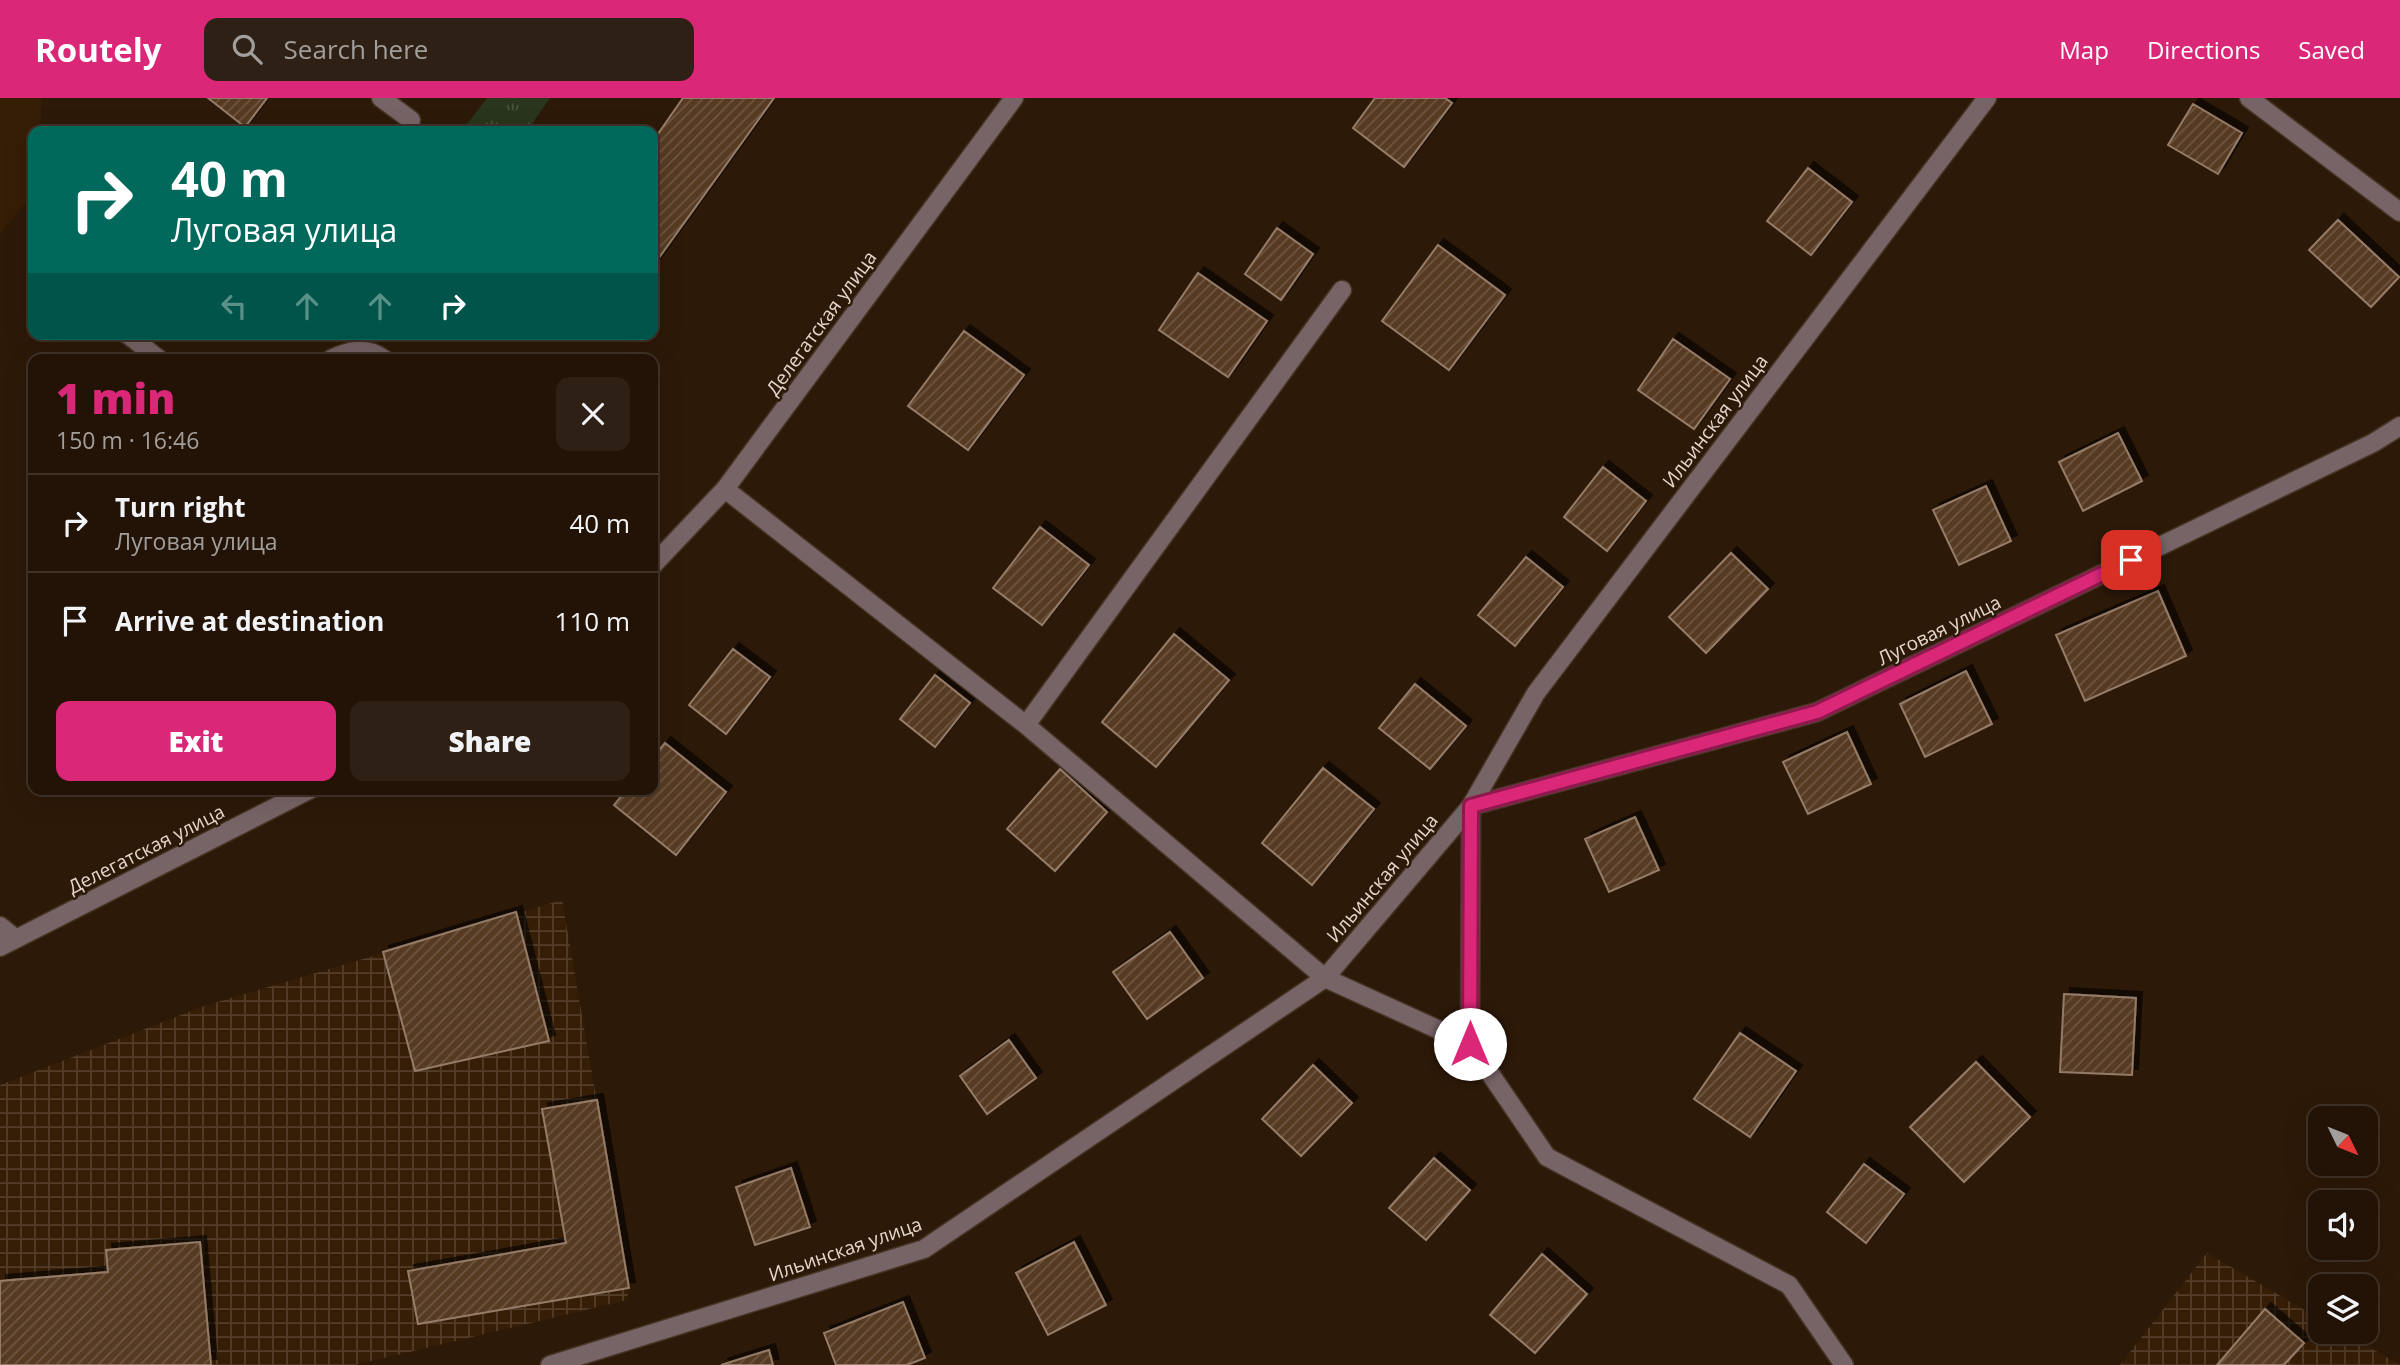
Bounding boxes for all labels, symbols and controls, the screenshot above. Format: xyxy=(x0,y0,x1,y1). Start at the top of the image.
search box xyxy=(204,18,694,81)
text: Routely xyxy=(35,27,162,72)
icon: search xyxy=(228,30,266,68)
text: Search here xyxy=(284,31,428,67)
text: Map xyxy=(2059,33,2109,66)
text: Directions xyxy=(2147,33,2260,66)
text: Saved xyxy=(2298,33,2365,66)
text: 40 m xyxy=(171,145,288,211)
icon: right xyxy=(56,154,147,245)
text: Луговая улица xyxy=(171,208,397,251)
street label: Делегатская улица xyxy=(760,245,882,401)
icon: left xyxy=(215,287,253,325)
icon: ahead xyxy=(288,287,326,325)
icon: ahead xyxy=(361,287,399,325)
icon: right xyxy=(434,287,472,325)
street label: Ильинская улица xyxy=(1656,349,1774,493)
text: 1 min xyxy=(56,369,175,426)
button: close xyxy=(556,377,630,451)
text: 150 m · 16:46 xyxy=(56,424,199,456)
text: Turn right xyxy=(115,489,246,525)
icon: right xyxy=(56,504,94,542)
text: 40 m xyxy=(569,505,630,541)
text: Луговая улица xyxy=(115,525,278,557)
pin xyxy=(2101,530,2161,590)
icon: arrive xyxy=(2112,541,2150,579)
street label: Луговая улица xyxy=(1873,589,2005,671)
icon: arrive xyxy=(56,602,94,640)
text: Arrive at destination xyxy=(115,603,384,639)
text: 110 m xyxy=(555,603,630,639)
button: Exit xyxy=(56,701,336,781)
button: Share xyxy=(350,701,630,781)
street label: Делегатская улица xyxy=(63,798,229,900)
street label: Ильинская улица xyxy=(1320,808,1444,948)
position arrow xyxy=(1433,1007,1507,1081)
north arrow xyxy=(2308,1106,2378,1176)
map controls xyxy=(2308,1106,2378,1344)
button: sound xyxy=(2308,1190,2378,1260)
street label: Ильинская улица xyxy=(765,1211,925,1287)
button: layers xyxy=(2308,1274,2378,1344)

